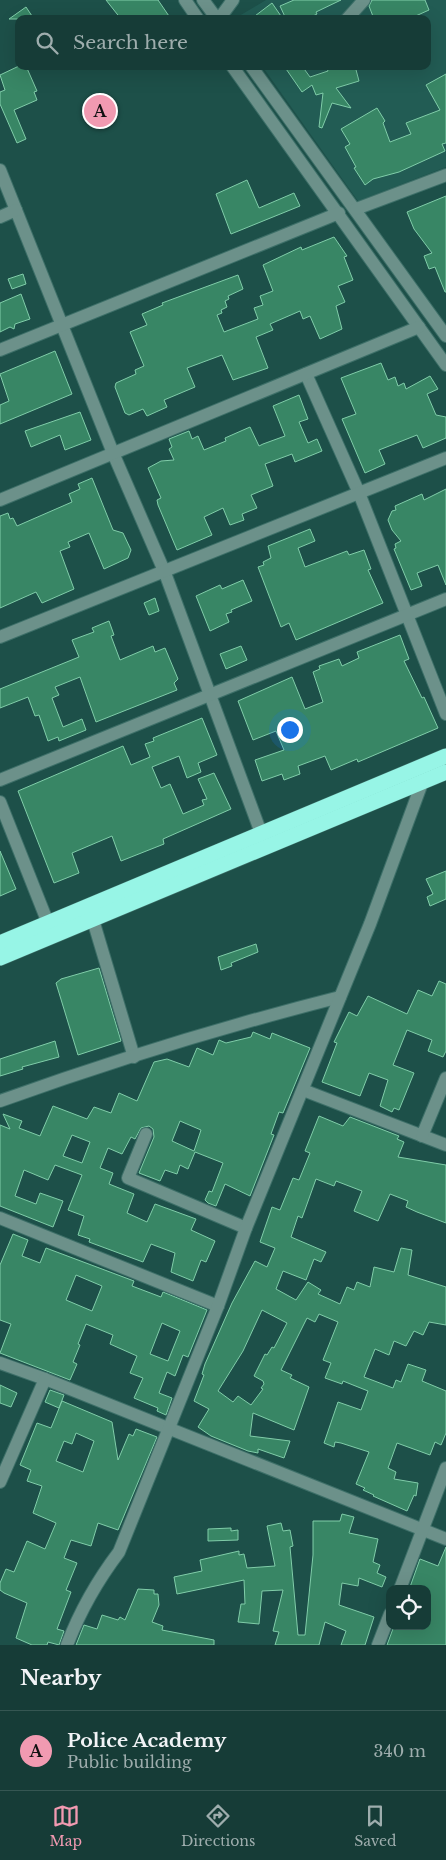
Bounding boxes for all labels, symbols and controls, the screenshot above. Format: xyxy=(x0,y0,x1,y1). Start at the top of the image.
search box xyxy=(15,15,431,70)
icon: search xyxy=(33,29,61,57)
text: Search here xyxy=(73,31,188,54)
pin: A xyxy=(84,92,116,130)
your location xyxy=(277,717,303,743)
map controls xyxy=(386,1585,431,1630)
button: locate xyxy=(386,1585,431,1630)
text: Nearby xyxy=(20,1665,101,1691)
text: Police Academy xyxy=(67,1729,226,1752)
text: A xyxy=(30,1741,42,1761)
text: 340 m xyxy=(374,1741,426,1761)
text: Public building xyxy=(67,1752,192,1772)
tab: Map xyxy=(49,1802,82,1850)
tab: Directions xyxy=(181,1802,255,1850)
tab: Saved xyxy=(354,1802,397,1850)

